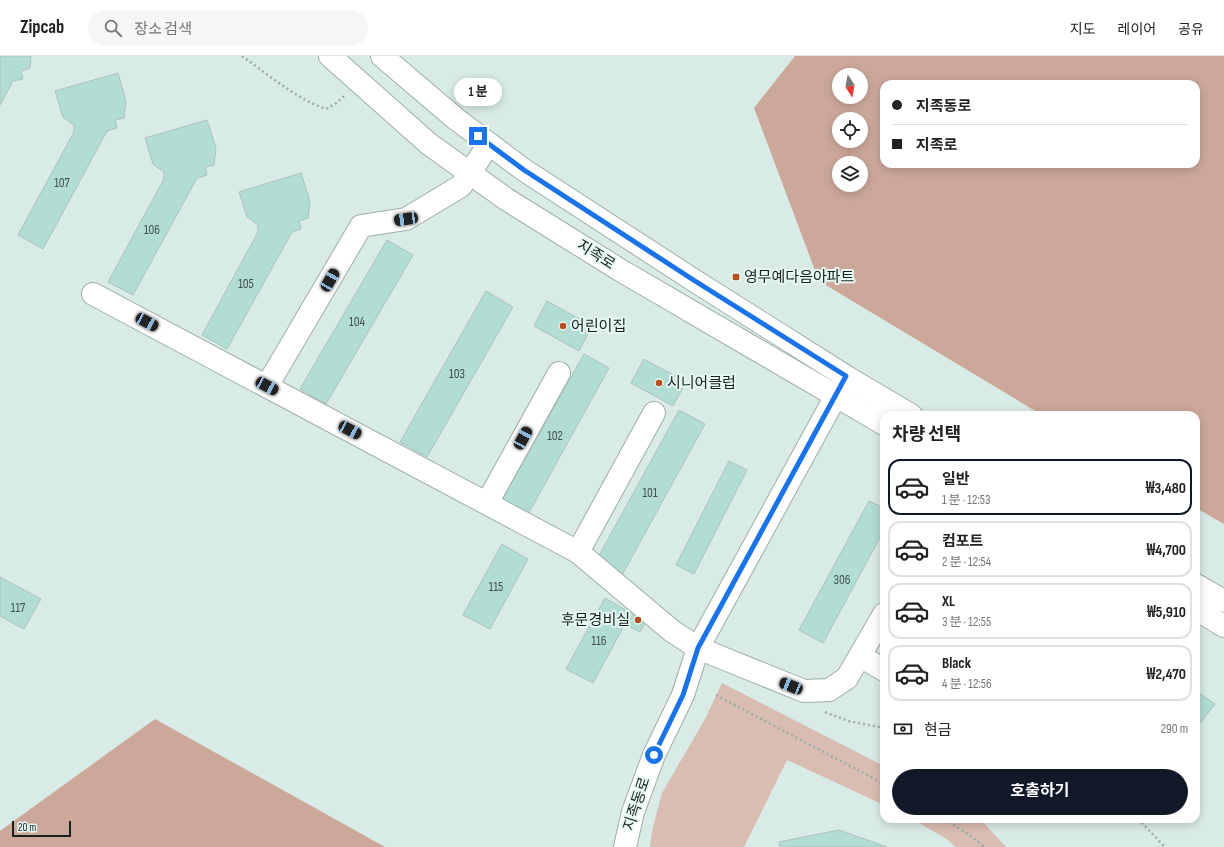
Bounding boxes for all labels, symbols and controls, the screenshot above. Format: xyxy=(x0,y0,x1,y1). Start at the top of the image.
search box xyxy=(88,10,368,46)
text: Zipcab xyxy=(20,16,64,39)
icon: search xyxy=(102,17,124,39)
text: 장소 검색 xyxy=(134,20,192,39)
text: 지도 xyxy=(1070,21,1096,38)
text: 레이어 xyxy=(1118,21,1156,38)
text: 공유 xyxy=(1178,21,1204,38)
north arrow xyxy=(832,68,868,104)
map controls xyxy=(832,68,868,192)
callout: 1 분 xyxy=(454,78,502,106)
text: 1 분 xyxy=(468,84,488,100)
text: 지족동로 xyxy=(916,97,971,116)
button: locate xyxy=(832,112,868,148)
route end xyxy=(469,127,487,145)
text: 지족로 xyxy=(916,136,957,155)
button: layers xyxy=(832,156,868,192)
house number: 107 xyxy=(54,175,71,191)
car xyxy=(393,211,419,227)
house number: 106 xyxy=(144,222,160,238)
street label: 지족로 xyxy=(573,236,619,274)
car xyxy=(319,267,341,293)
place label: 영무예다음아파트 xyxy=(744,268,855,287)
marker: 영무예다음아파트 xyxy=(731,272,741,282)
house number: 105 xyxy=(238,276,254,292)
car xyxy=(134,311,160,333)
house number: 104 xyxy=(349,314,365,330)
place label: 어린이집 xyxy=(571,317,626,336)
marker: 어린이집 xyxy=(558,321,568,331)
house number: 103 xyxy=(449,366,465,382)
place label: 시니어클럽 xyxy=(667,374,736,393)
car xyxy=(254,375,280,397)
marker: 시니어클럽 xyxy=(654,378,664,388)
car xyxy=(337,419,363,441)
text: 차량 선택 xyxy=(892,424,961,445)
car xyxy=(512,425,534,451)
house number: 102 xyxy=(547,428,563,444)
icon: car xyxy=(894,469,930,505)
text: 일반 xyxy=(942,470,970,489)
text: ₩3,480 xyxy=(1146,479,1186,498)
house number: 101 xyxy=(643,485,658,501)
text: 1 분 · 12:53 xyxy=(942,492,990,508)
icon: car xyxy=(894,531,930,567)
text: 컴포트 xyxy=(942,532,983,551)
text: ₩4,700 xyxy=(1146,541,1186,560)
text: 2 분 · 12:54 xyxy=(942,554,991,570)
house number: 306 xyxy=(834,572,851,588)
house number: 115 xyxy=(489,579,503,595)
text: XL xyxy=(942,592,955,611)
icon: car xyxy=(894,593,930,629)
house number: 117 xyxy=(11,600,26,616)
text: ₩5,910 xyxy=(1147,603,1186,622)
place label: 후문경비실 xyxy=(561,611,630,630)
text: 3 분 · 12:55 xyxy=(942,614,991,630)
marker: 후문경비실 xyxy=(633,615,643,625)
house number: 116 xyxy=(592,633,607,649)
text: Black xyxy=(942,654,971,673)
icon: car xyxy=(894,655,930,691)
text: ₩2,470 xyxy=(1147,665,1186,684)
car xyxy=(778,676,804,696)
text: 4 분 · 12:56 xyxy=(942,676,992,692)
icon: cash xyxy=(892,718,914,740)
text: 현금 xyxy=(924,721,952,740)
text: 290 m xyxy=(1161,721,1188,737)
route start xyxy=(645,746,663,764)
button: 호출하기 xyxy=(892,769,1188,815)
street label: 지족동로 xyxy=(619,775,655,833)
scale bar xyxy=(12,819,71,838)
text: 20 m xyxy=(18,821,36,834)

